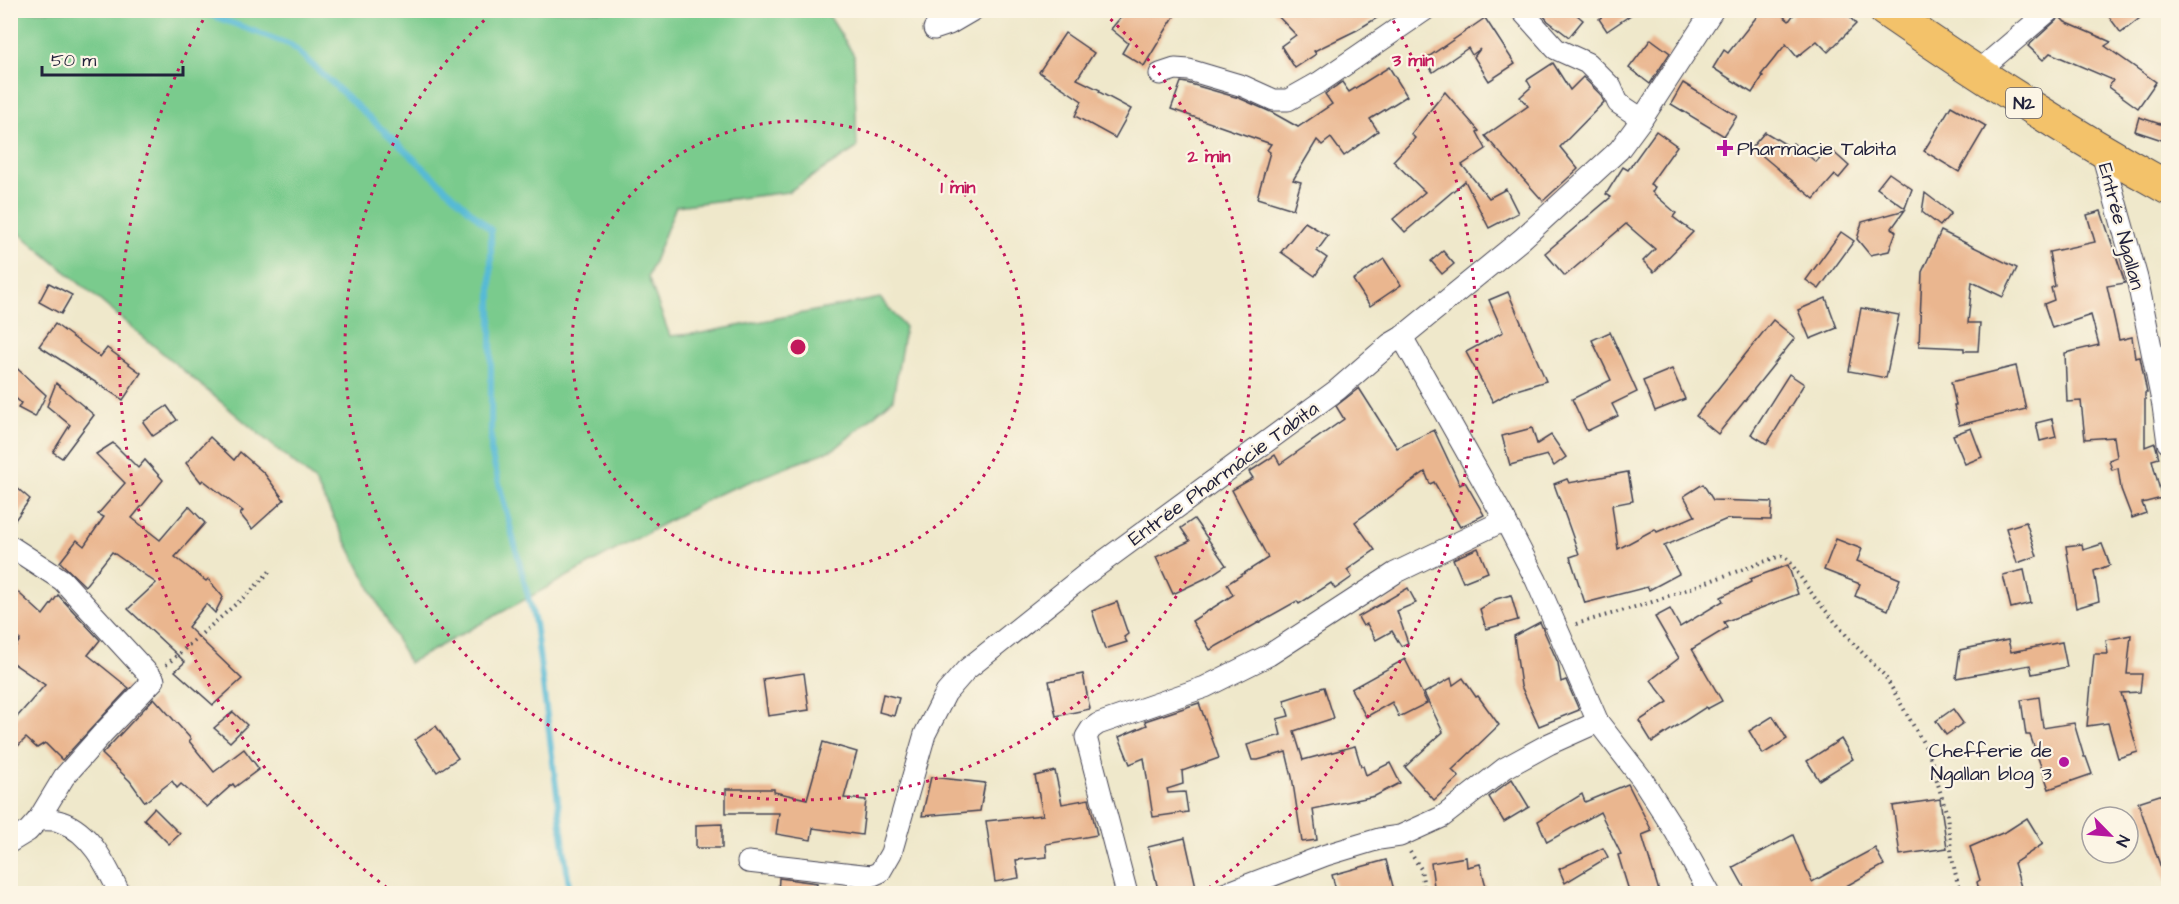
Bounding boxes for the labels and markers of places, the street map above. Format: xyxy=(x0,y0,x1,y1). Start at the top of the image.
place label: Pharmacie Tabita xyxy=(1737,135,1896,163)
marker: Pharmacie Tabita xyxy=(1718,141,1732,155)
centre of rings xyxy=(788,337,808,357)
place label: Chefferie de Ngallan blog 3 xyxy=(1929,737,2052,789)
marker: Chefferie de Ngallan blog 3 xyxy=(2057,755,2071,769)

